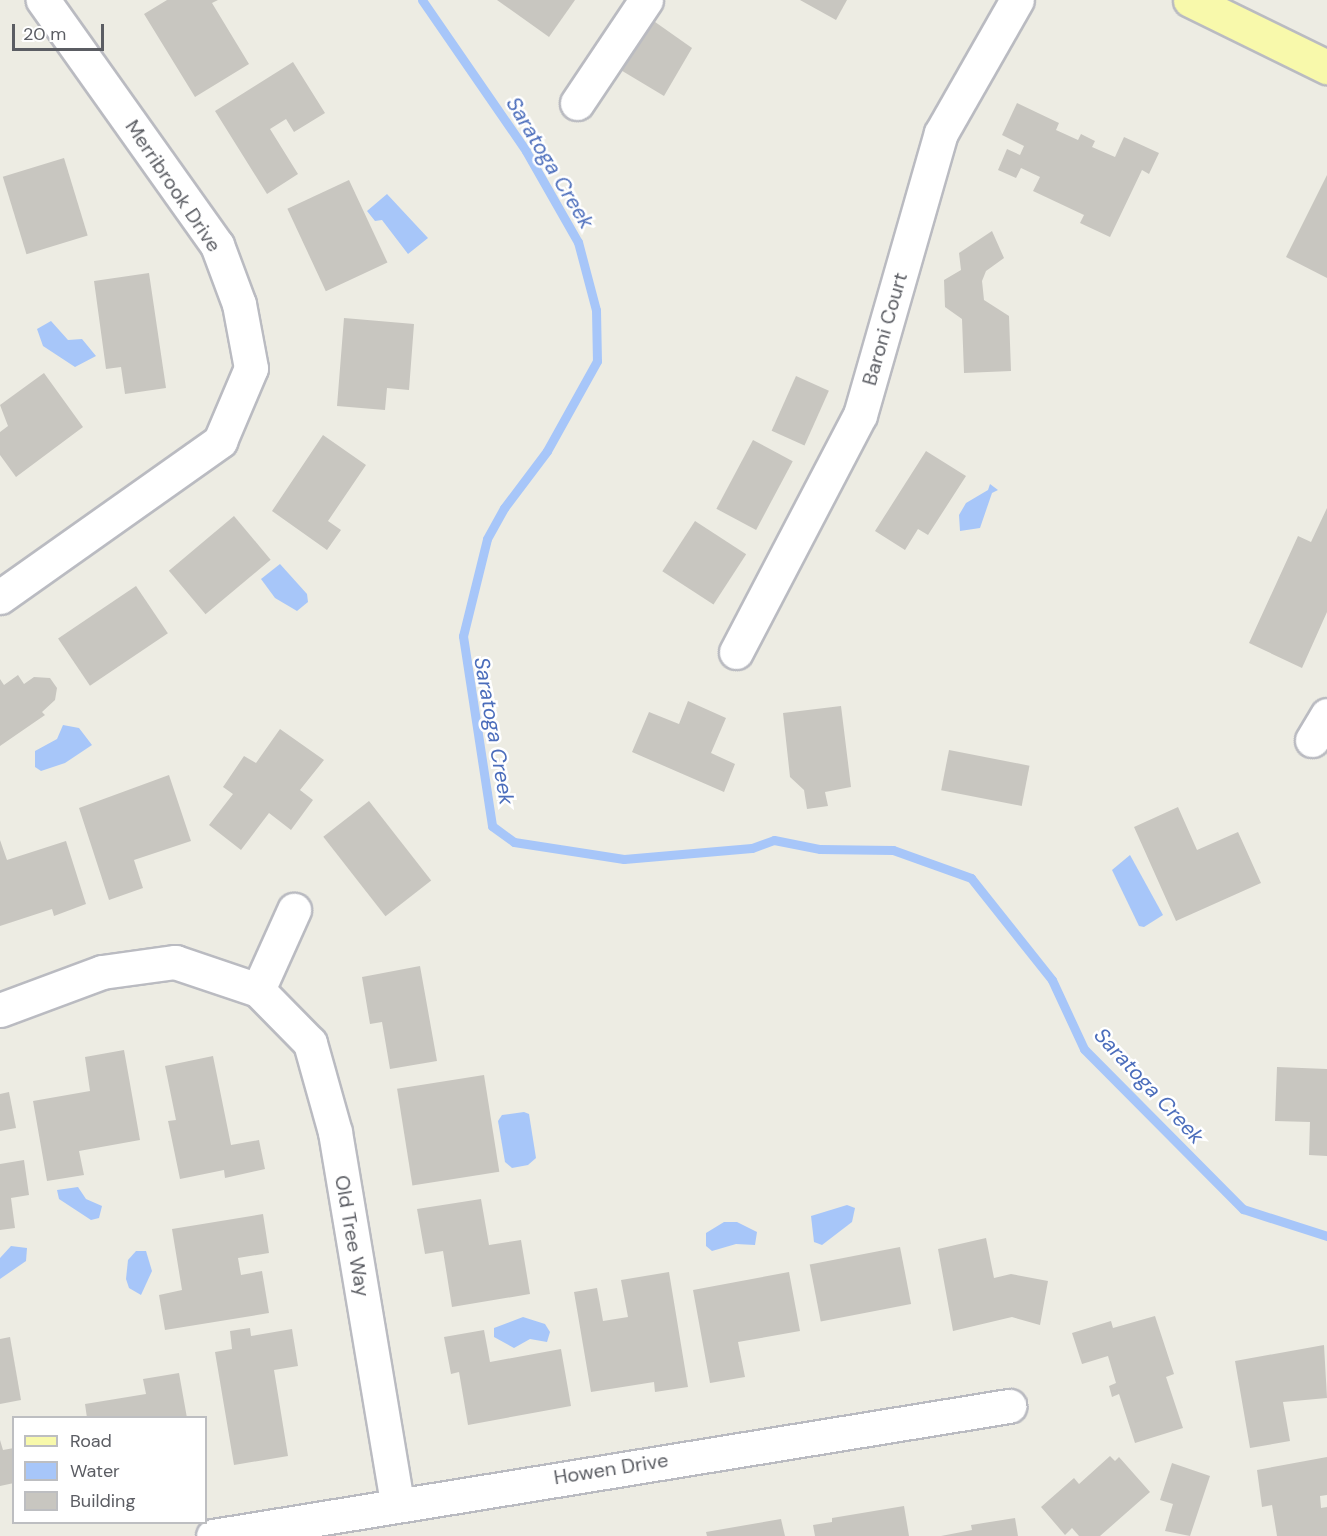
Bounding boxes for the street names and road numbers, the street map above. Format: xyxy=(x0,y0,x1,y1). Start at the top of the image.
street label: Merribrook Drive xyxy=(120,116,226,256)
street label: Baroni Court xyxy=(857,270,913,388)
street label: Old Tree Way xyxy=(330,1173,374,1299)
street label: Howen Drive xyxy=(552,1448,670,1490)

